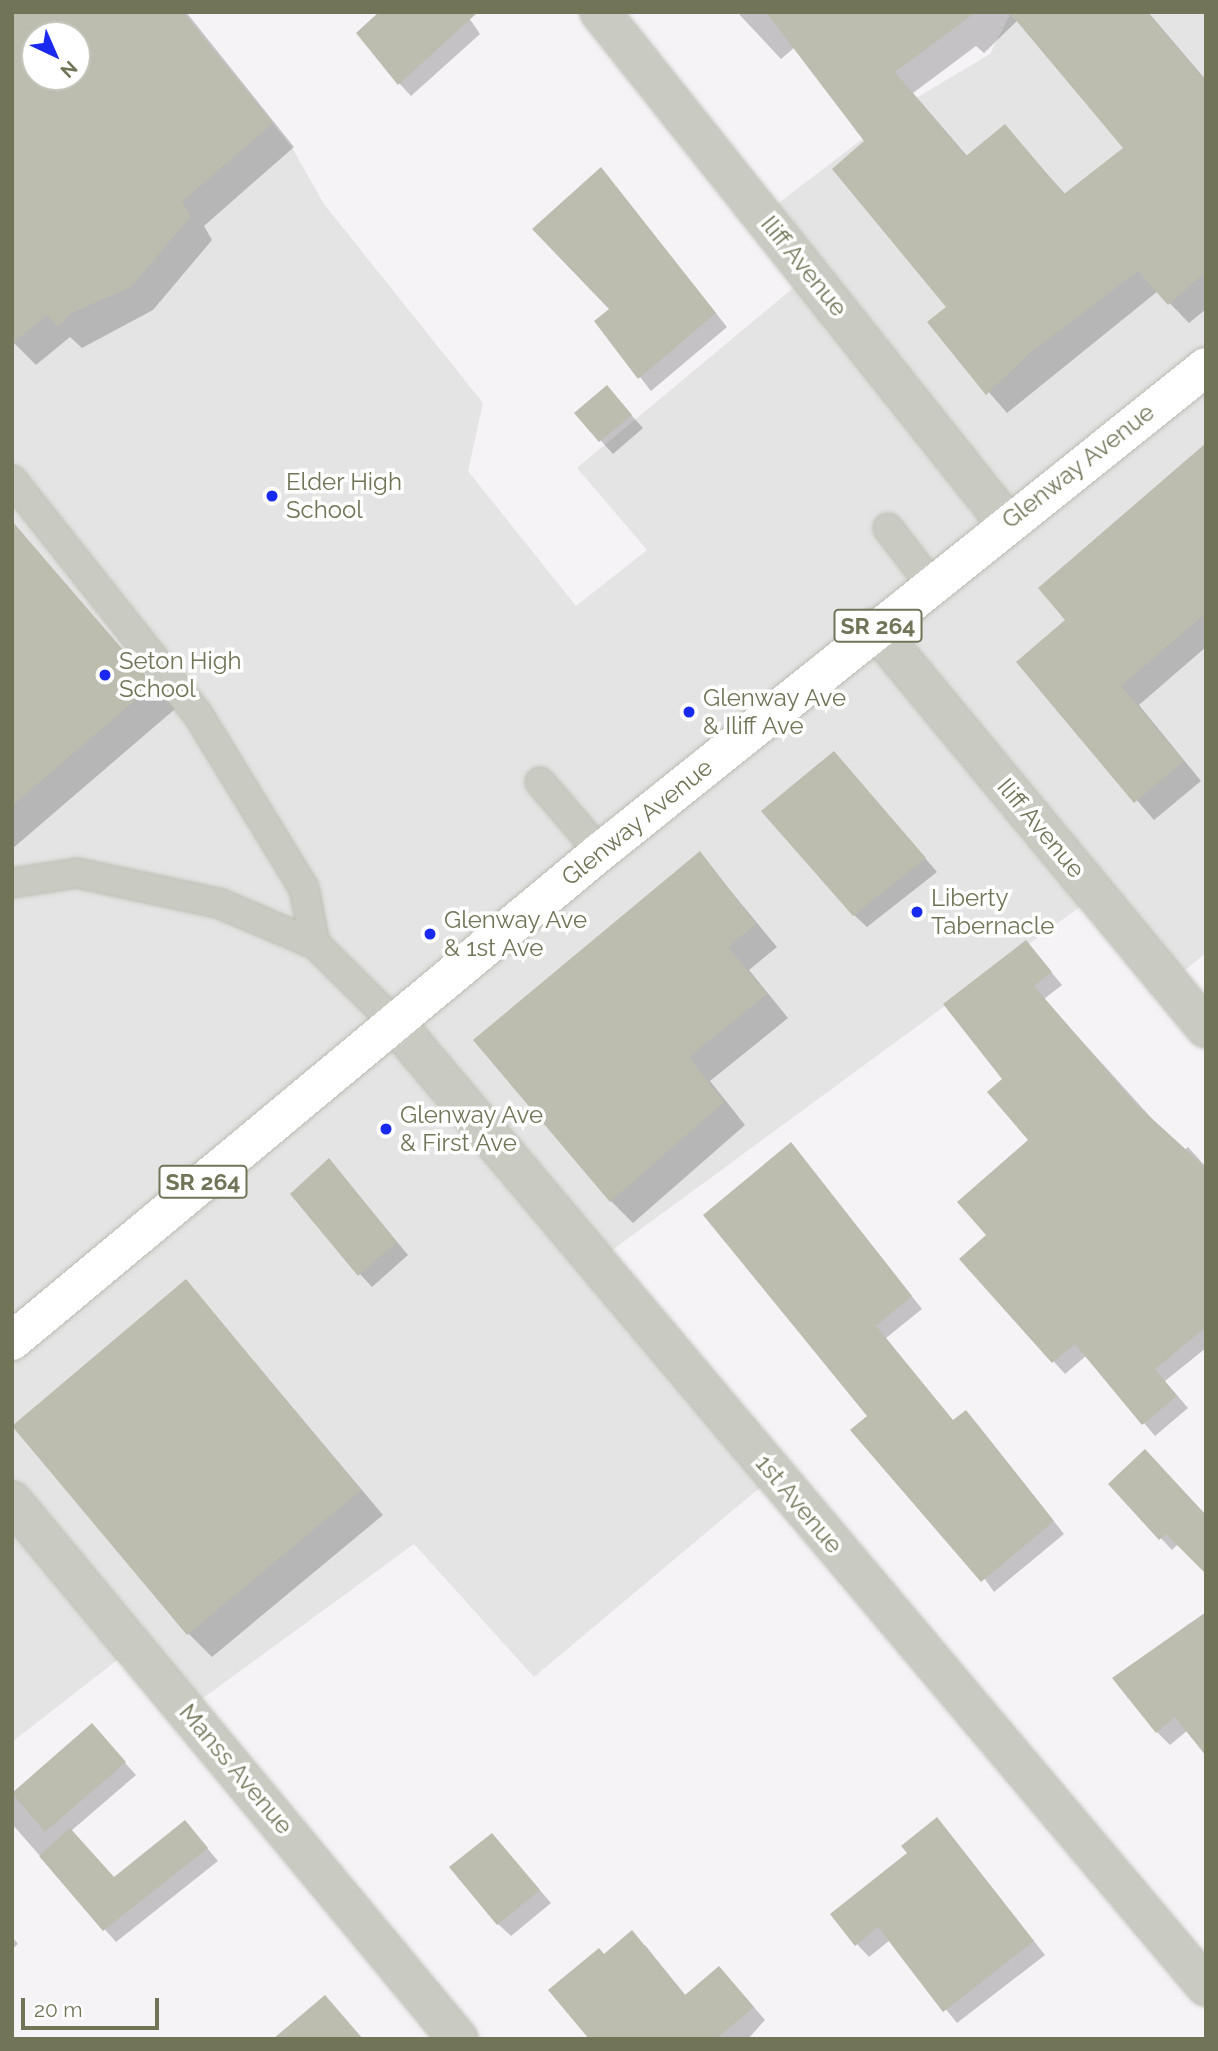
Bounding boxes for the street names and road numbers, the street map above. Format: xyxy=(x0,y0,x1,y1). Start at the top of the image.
street label: Iliff Avenue xyxy=(754,210,854,322)
street label: Glenway Avenue xyxy=(996,397,1160,535)
road number: SR 264 xyxy=(832,606,924,646)
street label: Glenway Avenue xyxy=(555,752,719,892)
street label: Iliff Avenue xyxy=(991,772,1091,884)
road number: SR 264 xyxy=(158,1162,248,1202)
street label: 1st Avenue xyxy=(749,1449,849,1559)
street label: Manss Avenue xyxy=(173,1698,299,1840)

